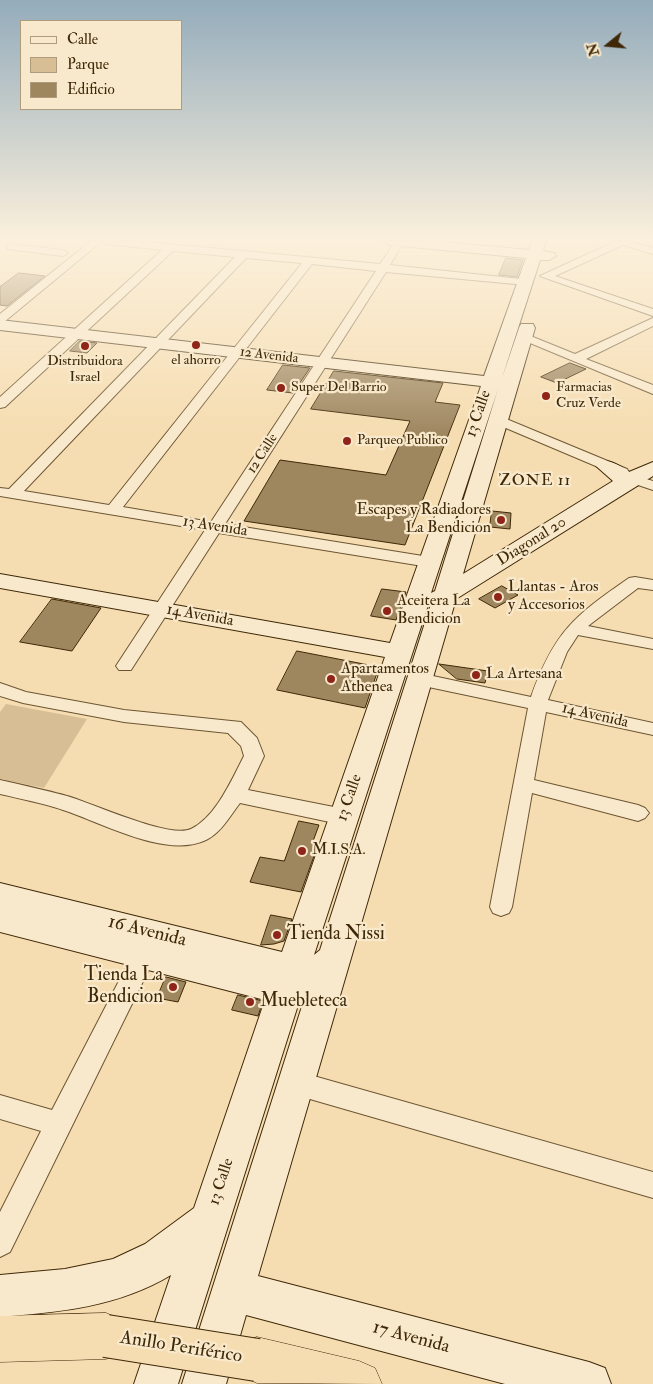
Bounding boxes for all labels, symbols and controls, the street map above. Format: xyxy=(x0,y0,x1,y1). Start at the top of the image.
legend xyxy=(20,20,182,110)
north arrow xyxy=(583,20,633,70)
text: Calle xyxy=(67,30,98,49)
text: N xyxy=(583,41,603,58)
text: Parque xyxy=(67,55,109,74)
text: Edificio xyxy=(67,80,115,99)
marker: el ahorro xyxy=(190,339,202,351)
marker: Distribuidora Israel xyxy=(79,340,91,352)
street label: 12 Avenida xyxy=(239,344,299,368)
place label: el ahorro xyxy=(171,353,221,369)
place label: Distribuidora Israel xyxy=(47,354,123,387)
place label: Super Del Barrio xyxy=(291,380,387,396)
place label: Farmacias Cruz Verde xyxy=(556,380,621,412)
marker: Super Del Barrio xyxy=(275,382,287,394)
street label: 13 Calle xyxy=(462,388,496,440)
marker: Farmacias Cruz Verde xyxy=(540,390,552,402)
street label: 12 Calle xyxy=(244,431,282,477)
place label: Parqueo Publico xyxy=(357,433,448,449)
marker: Parqueo Publico xyxy=(341,435,353,447)
district label: ZONE 11 xyxy=(498,472,572,492)
place label: Escapes y Radiadores La Bendicion xyxy=(357,501,491,539)
street label: 13 Avenida xyxy=(181,512,249,542)
street label: Diagonal 20 xyxy=(494,513,570,571)
marker: Escapes y Radiadores La Bendicion xyxy=(495,514,507,526)
place label: Llantas - Aros y Accesorios xyxy=(508,578,598,616)
marker: Llantas - Aros y Accesorios xyxy=(492,591,504,603)
place label: Aceitera La Bendicion xyxy=(397,592,470,630)
street label: 14 Avenida xyxy=(165,601,235,631)
marker: Aceitera La Bendicion xyxy=(381,605,393,617)
place label: Apartamentos Athenea xyxy=(341,660,429,698)
place label: La Artesana xyxy=(486,665,562,685)
marker: La Artesana xyxy=(470,669,482,681)
marker: Apartamentos Athenea xyxy=(325,673,337,685)
street label: 14 Avenida xyxy=(560,699,630,733)
street label: 13 Calle xyxy=(333,772,367,824)
place label: M.I.S.A. xyxy=(312,841,366,861)
marker: M.I.S.A. xyxy=(296,845,308,857)
street label: 16 Avenida xyxy=(106,911,188,953)
place label: Tienda Nissi xyxy=(287,924,385,946)
marker: Tienda Nissi xyxy=(271,929,283,941)
place label: Tienda La Bendicion xyxy=(84,965,163,1009)
marker: Tienda La Bendicion xyxy=(167,981,179,993)
place label: Muebleteca xyxy=(260,991,347,1013)
marker: Muebleteca xyxy=(244,996,256,1008)
street label: 13 Calle xyxy=(205,1156,239,1208)
street label: 17 Avenida xyxy=(370,1317,452,1359)
street label: Anillo Periférico xyxy=(118,1327,244,1369)

